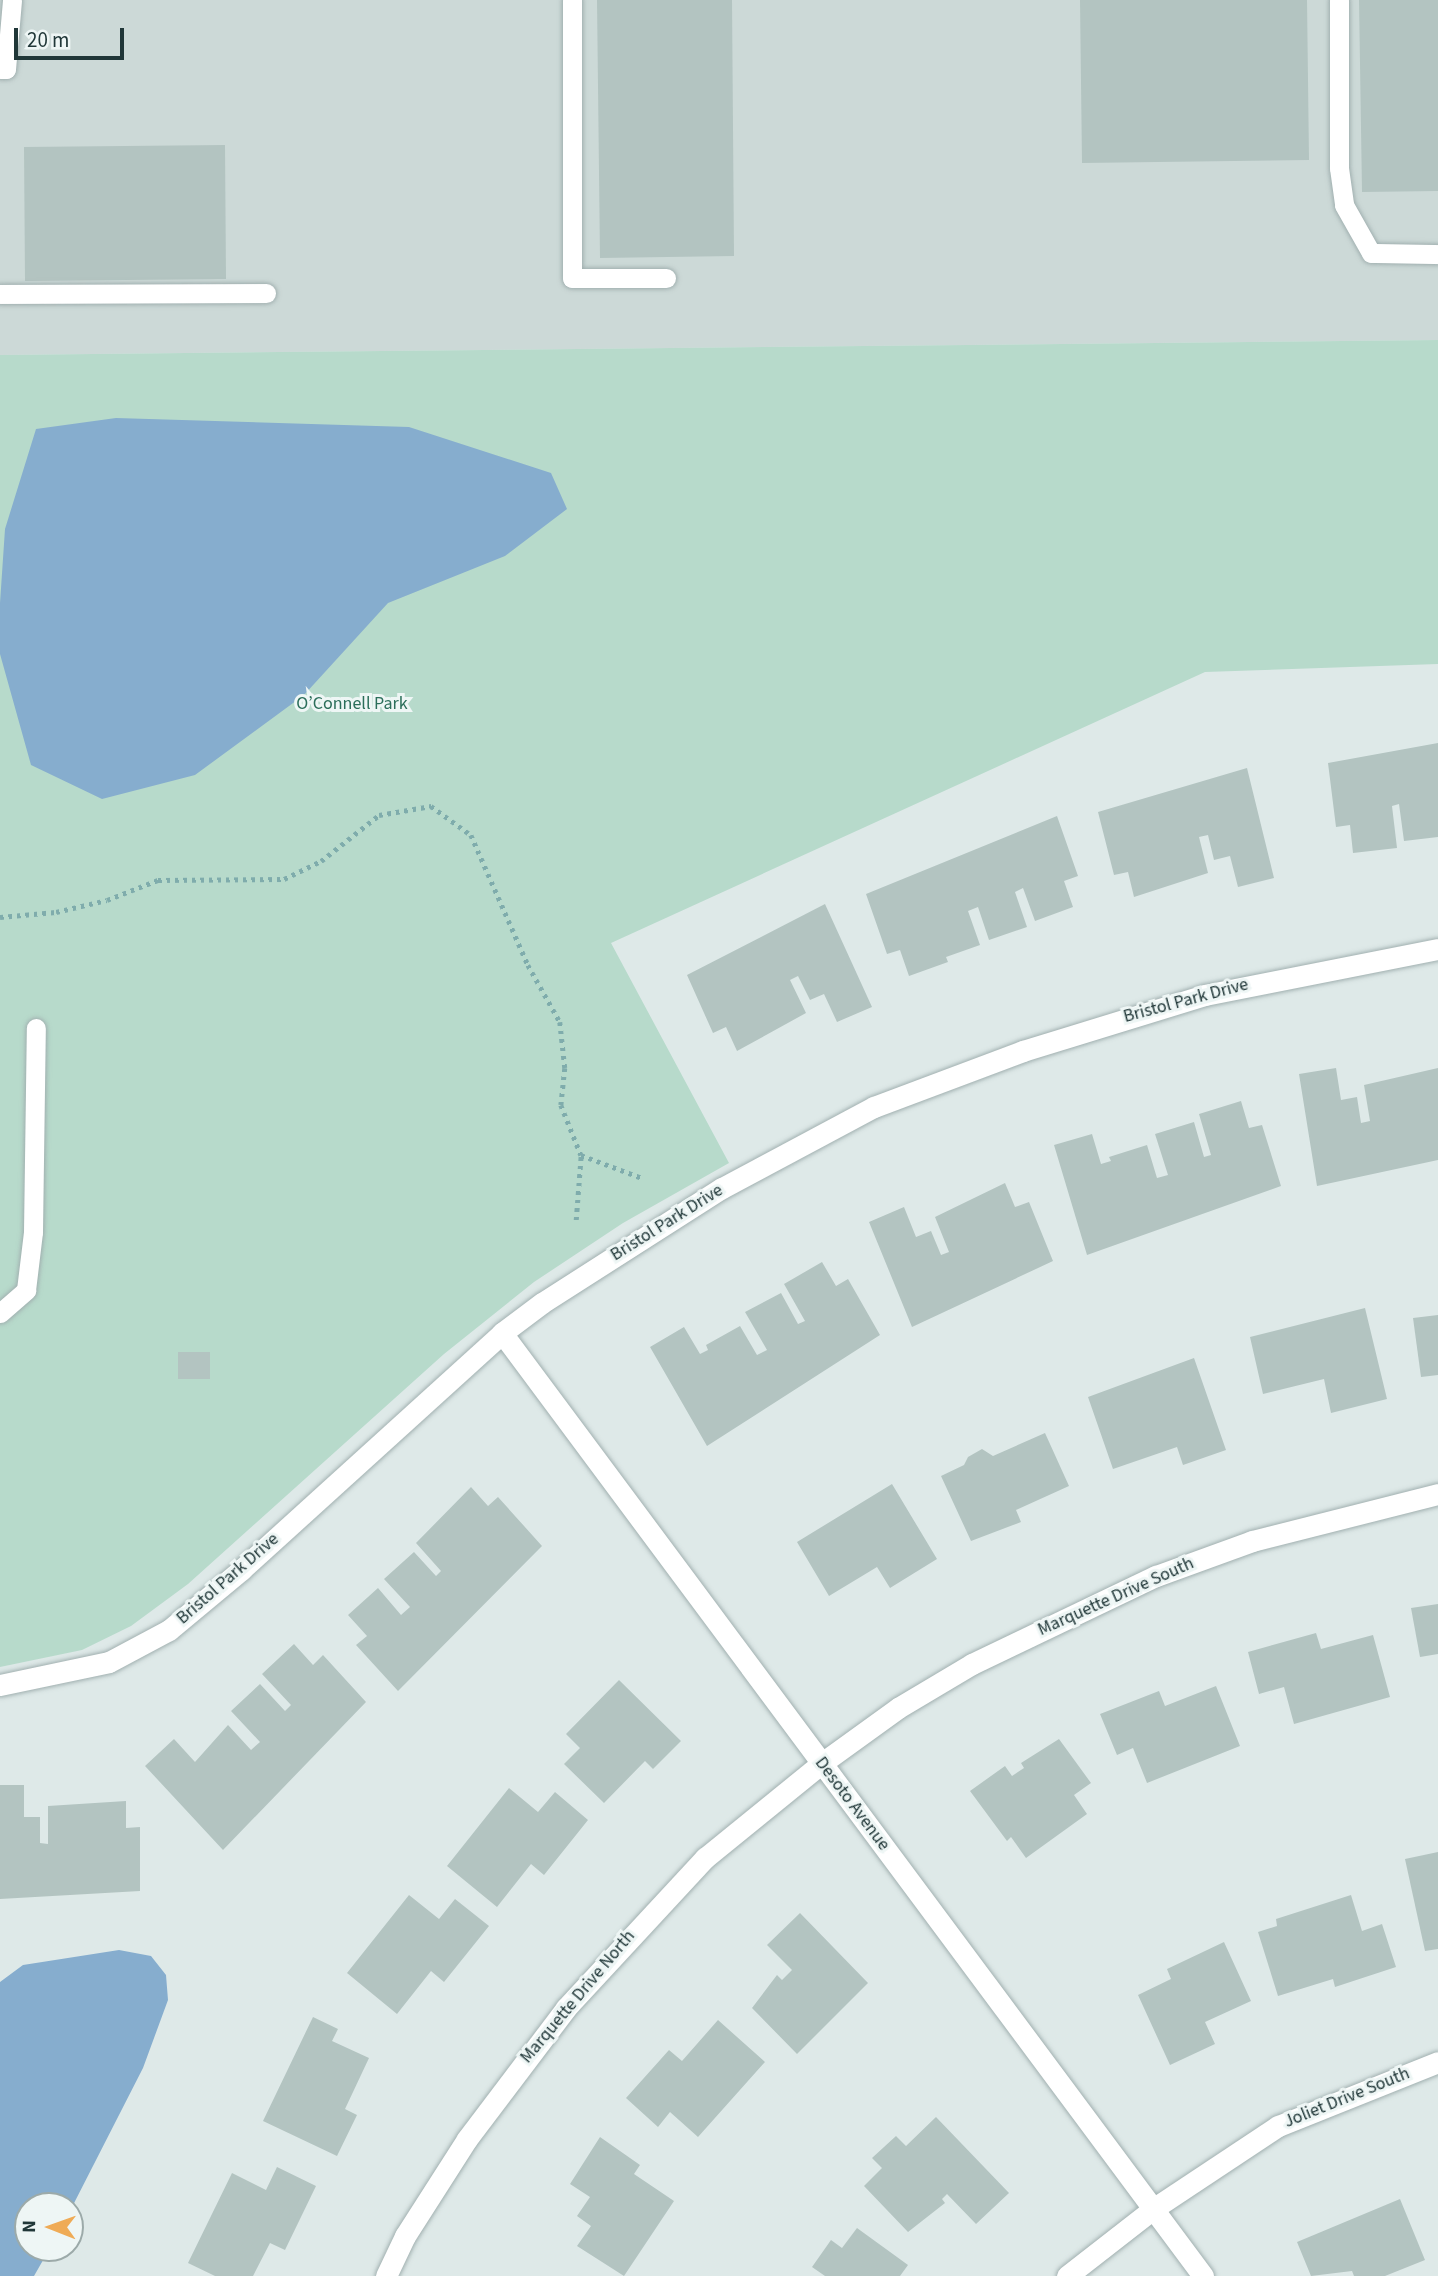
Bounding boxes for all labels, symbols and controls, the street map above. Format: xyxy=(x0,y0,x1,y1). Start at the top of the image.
scale bar xyxy=(18,14,128,58)
text: 20 m xyxy=(27,25,69,55)
park label: O’Connell Park xyxy=(296,693,408,715)
street label: Bristol Park Drive xyxy=(1121,974,1251,1028)
street label: Bristol Park Drive xyxy=(607,1180,727,1266)
street label: Bristol Park Drive xyxy=(172,1529,284,1629)
street label: Marquette Drive South xyxy=(1035,1553,1197,1641)
street label: Desoto Avenue xyxy=(810,1753,894,1855)
street label: Marquette Drive North xyxy=(516,1926,640,2068)
street label: Joliet Drive South xyxy=(1281,2063,1413,2133)
north arrow xyxy=(14,2192,84,2262)
text: N xyxy=(16,2220,43,2233)

